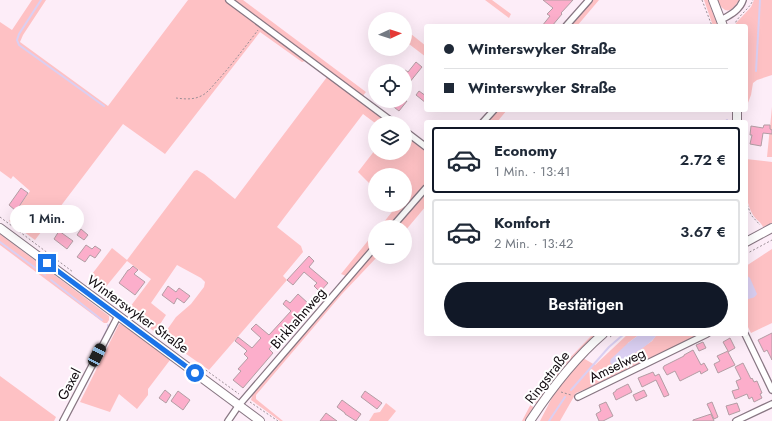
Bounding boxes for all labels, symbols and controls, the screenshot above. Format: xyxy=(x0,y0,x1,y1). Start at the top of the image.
north arrow xyxy=(368,12,412,56)
map controls xyxy=(368,12,412,264)
text: Winterswyker Straße xyxy=(468,38,616,60)
button: locate xyxy=(368,64,412,108)
text: Winterswyker Straße xyxy=(468,77,616,99)
button: layers xyxy=(368,116,412,160)
text: Economy xyxy=(494,140,557,162)
icon: car xyxy=(446,142,482,178)
text: 2.72 € xyxy=(680,149,726,171)
text: 1 Min. · 13:41 xyxy=(494,162,570,181)
button: + xyxy=(368,168,412,212)
callout: 1 Min. xyxy=(10,205,84,233)
text: 1 Min. xyxy=(29,209,65,228)
text: Komfort xyxy=(494,212,550,234)
icon: car xyxy=(446,214,482,250)
button: − xyxy=(368,220,412,264)
text: 3.67 € xyxy=(680,221,726,243)
text: 2 Min. · 13:42 xyxy=(494,234,573,253)
route end xyxy=(38,254,56,272)
street label: Winterswyker Straße xyxy=(83,270,193,358)
button: Bestätigen xyxy=(444,282,728,328)
street label: Birkhahnweg xyxy=(266,283,330,353)
car xyxy=(86,342,108,368)
street label: Amselweg xyxy=(585,343,649,387)
street label: Ringstraße xyxy=(520,346,574,408)
street label: Gaxel xyxy=(52,364,86,404)
route start xyxy=(186,364,204,382)

